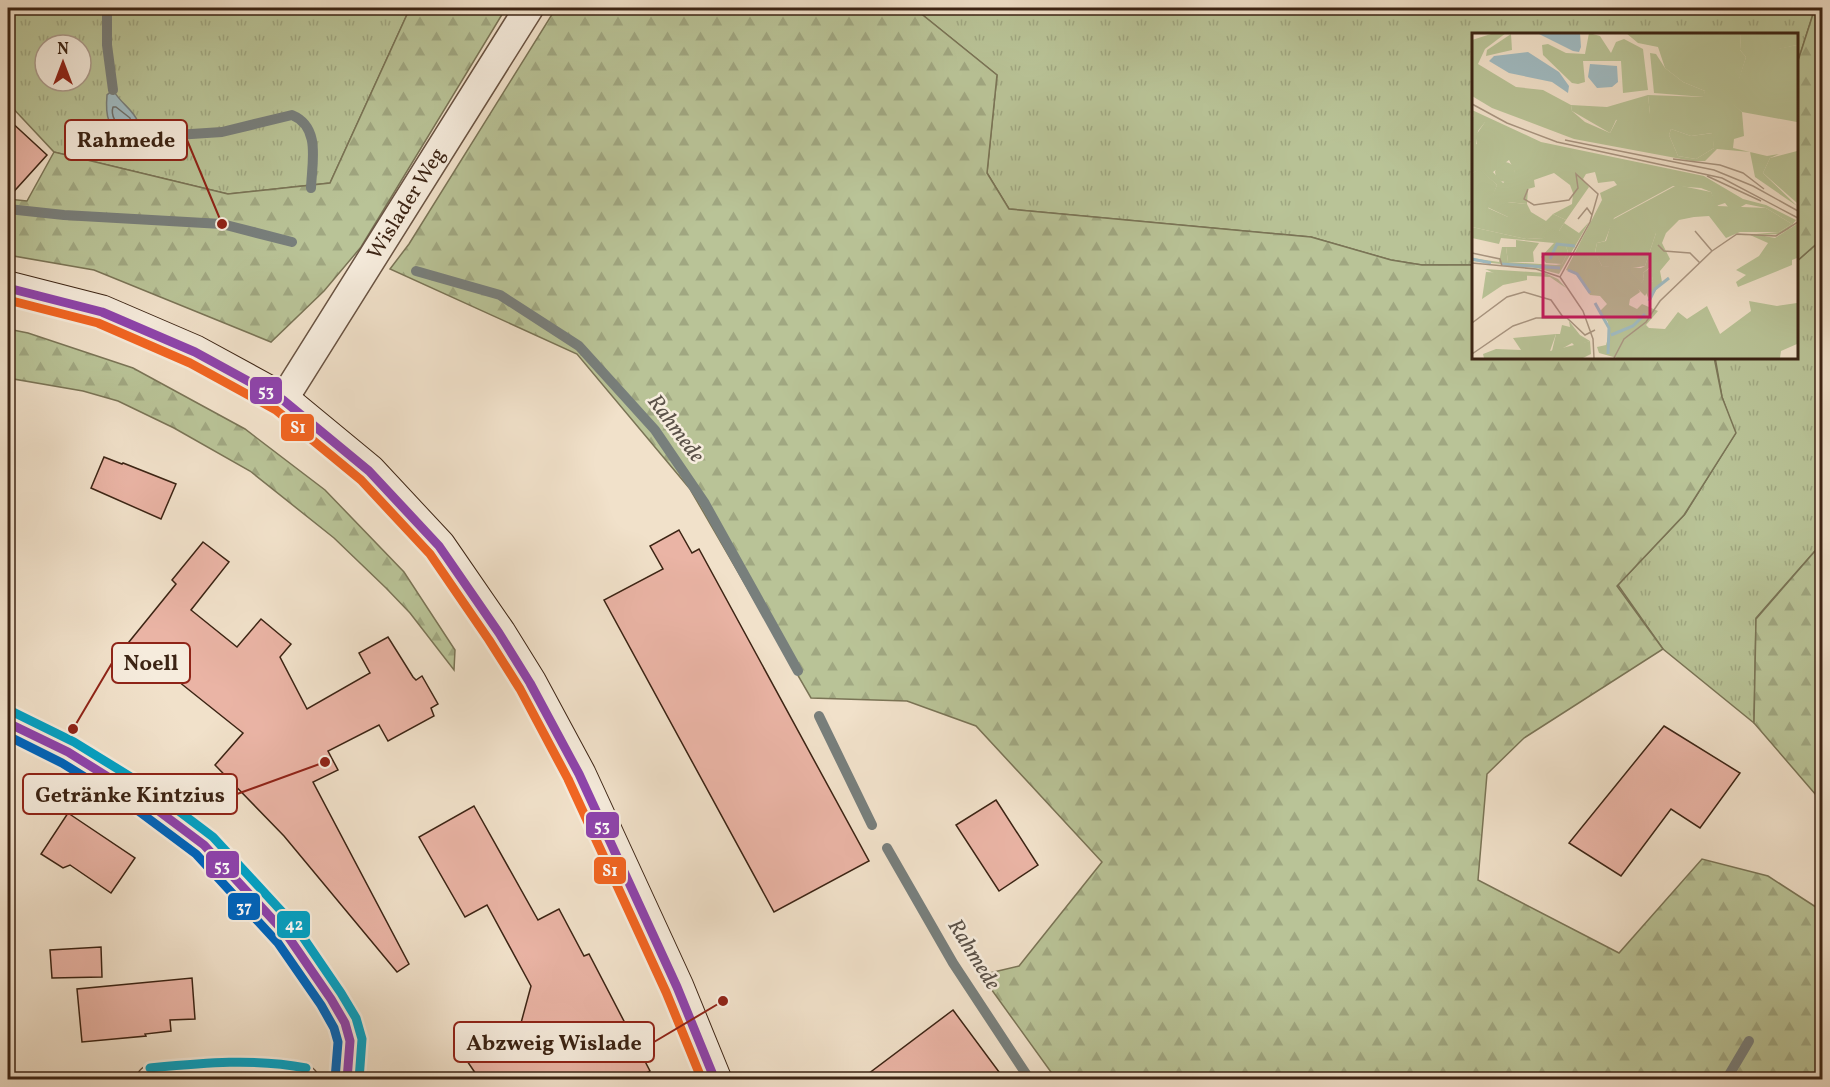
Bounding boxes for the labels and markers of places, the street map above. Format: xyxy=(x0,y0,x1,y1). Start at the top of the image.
callout: Rahmede xyxy=(65,120,187,160)
callout: Noell xyxy=(112,643,190,683)
callout: Getränke Kintzius xyxy=(23,774,237,814)
callout: Abzweig Wislade xyxy=(454,1022,654,1062)

